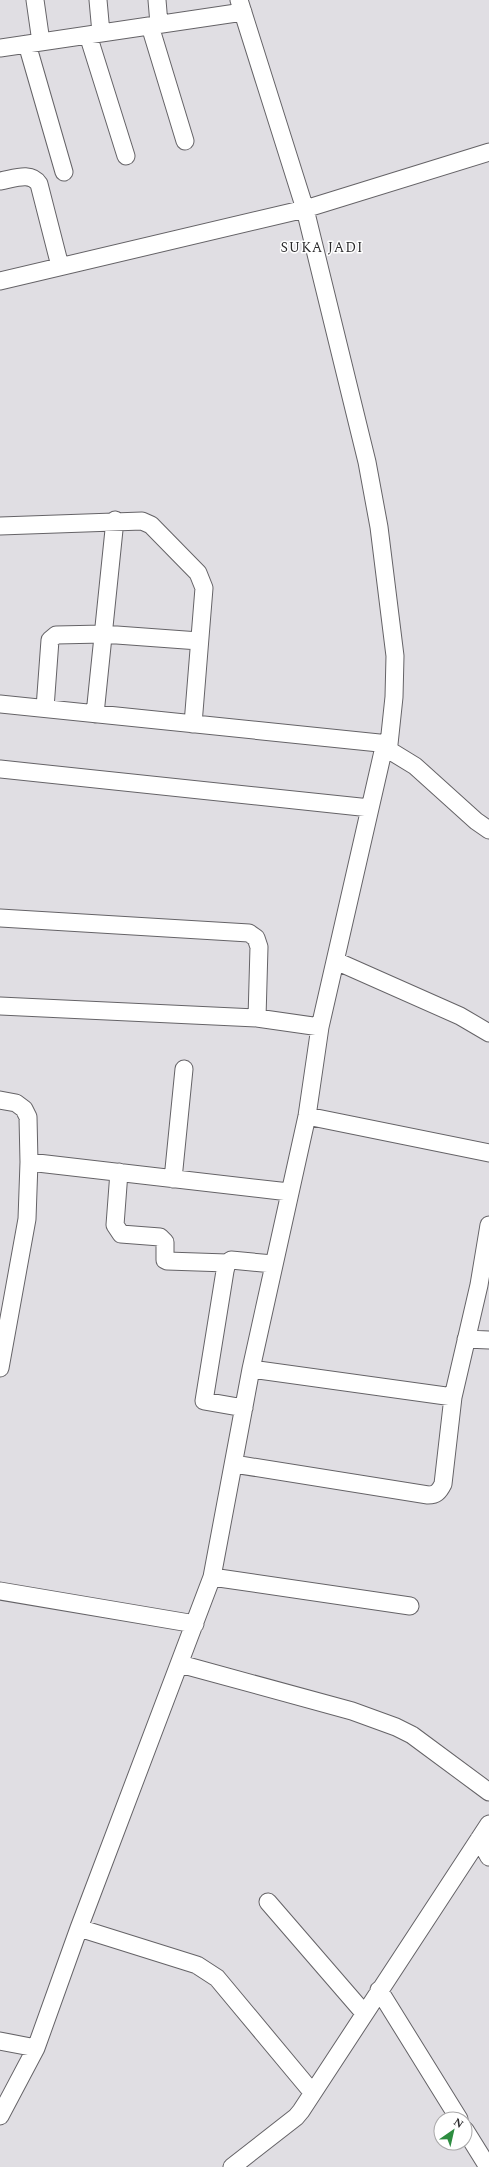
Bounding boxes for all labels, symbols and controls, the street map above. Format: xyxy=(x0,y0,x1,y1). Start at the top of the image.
district label: SUKA JADI xyxy=(280,237,364,258)
north arrow xyxy=(433,2111,473,2151)
text: N xyxy=(450,2114,467,2133)

